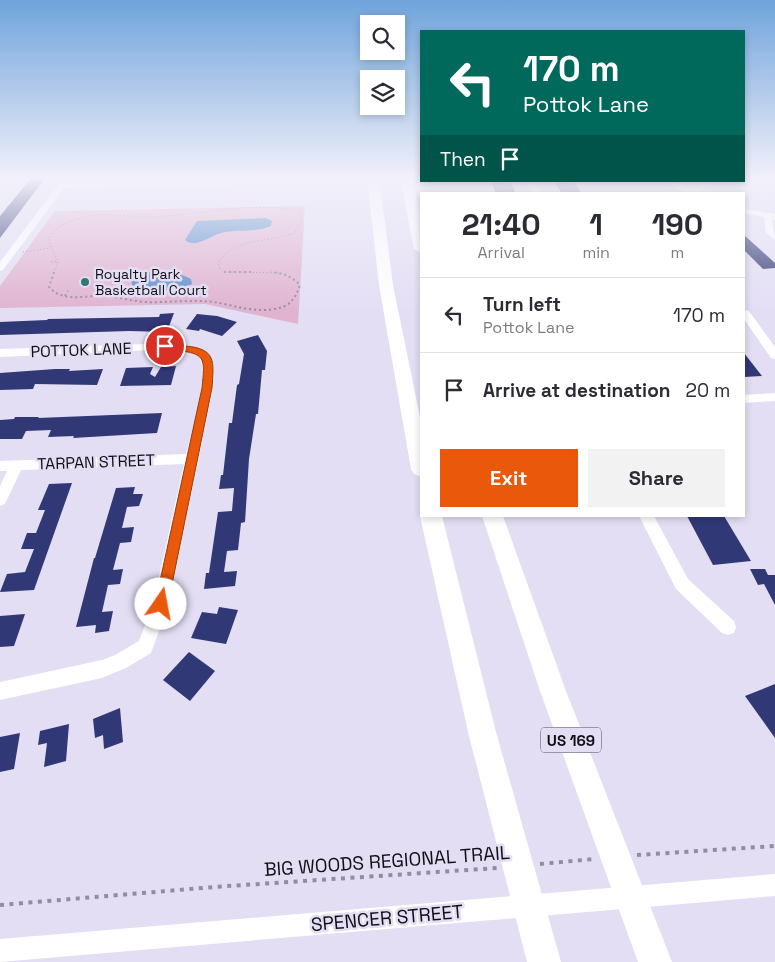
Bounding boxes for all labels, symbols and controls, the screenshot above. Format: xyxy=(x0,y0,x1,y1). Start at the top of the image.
map controls xyxy=(360,15,405,115)
button: search xyxy=(360,15,405,60)
text: 170 m xyxy=(523,47,620,91)
icon: left xyxy=(440,50,505,115)
button: layers xyxy=(360,70,405,115)
text: Pottok Lane xyxy=(523,90,649,118)
icon: arrive xyxy=(496,145,524,173)
text: Then xyxy=(440,147,486,172)
text: 21:40 xyxy=(462,205,541,244)
text: 1 xyxy=(589,205,603,244)
text: 190 xyxy=(652,205,703,244)
text: Arrival xyxy=(477,242,525,263)
text: min xyxy=(582,242,610,263)
text: m xyxy=(671,242,684,263)
place label: Royalty Park Basketball Court xyxy=(95,265,207,299)
marker: Royalty Park Basketball Court xyxy=(79,276,91,288)
text: Turn left xyxy=(483,292,561,317)
icon: left xyxy=(440,301,468,329)
text: 170 m xyxy=(673,303,725,328)
text: Pottok Lane xyxy=(483,317,575,338)
pin xyxy=(144,325,186,367)
icon: arrive xyxy=(151,332,179,360)
street label: POTTOK LANE xyxy=(30,338,132,362)
icon: arrive xyxy=(440,376,468,404)
text: Arrive at destination xyxy=(483,378,671,403)
text: 20 m xyxy=(686,378,730,403)
street label: TARPAN STREET xyxy=(37,449,155,475)
button: Exit xyxy=(440,449,578,507)
button: Share xyxy=(588,449,725,507)
position arrow xyxy=(134,577,186,629)
road number: US 169 xyxy=(541,728,601,752)
street label: BIG WOODS REGIONAL TRAIL xyxy=(263,840,511,882)
street label: SPENCER STREET xyxy=(310,899,464,937)

